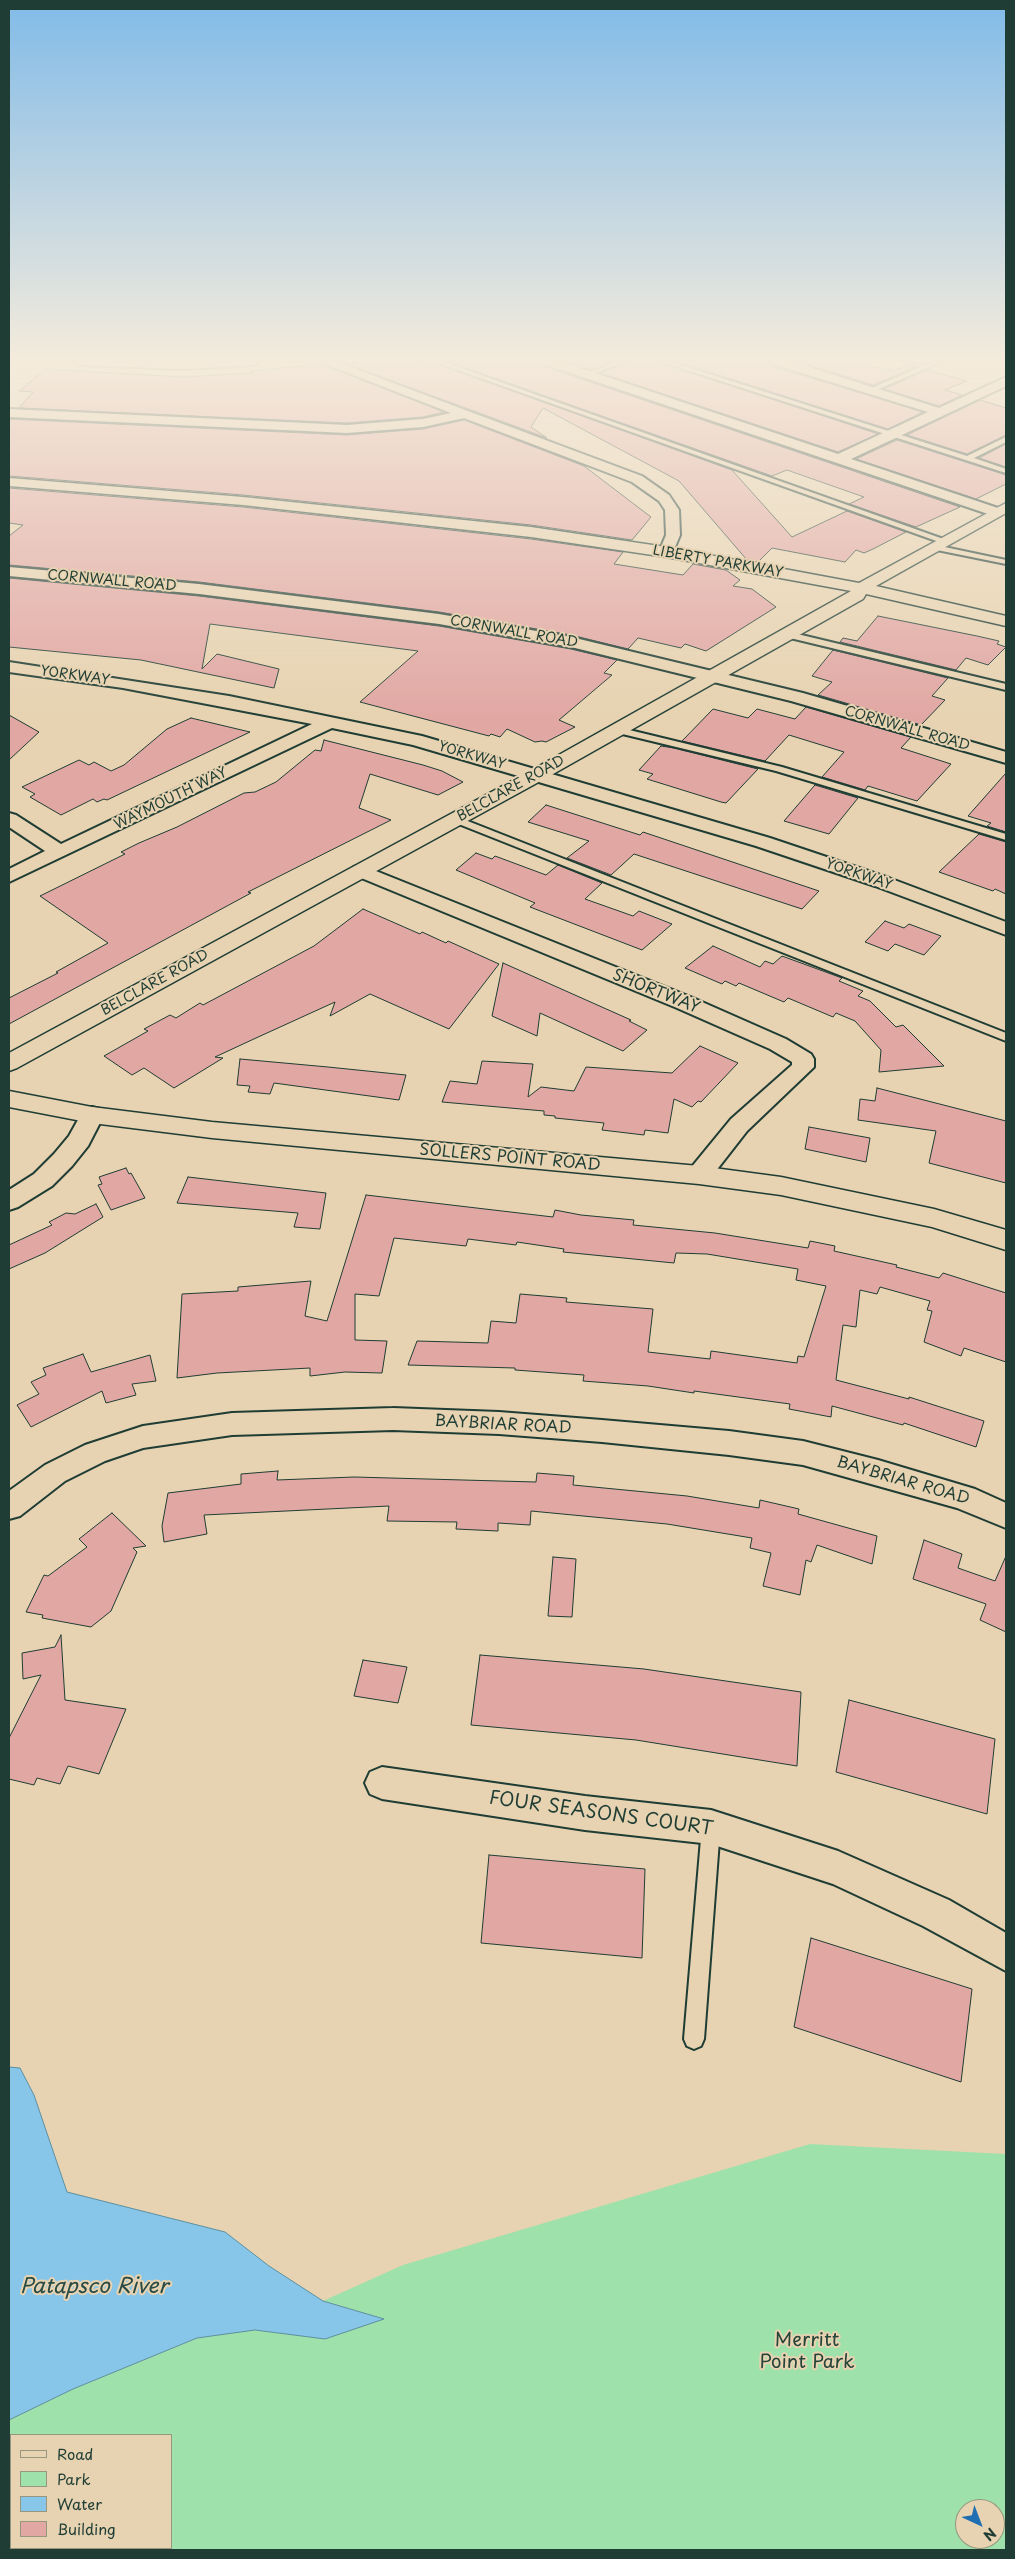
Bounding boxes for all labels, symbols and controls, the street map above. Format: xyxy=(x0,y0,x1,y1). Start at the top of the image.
street label: LIBERTY PARKWAY xyxy=(651,542,785,582)
street label: CORNWALL ROAD xyxy=(47,567,177,595)
street label: CORNWALL ROAD xyxy=(449,612,579,652)
street label: YORKWAY xyxy=(39,663,111,689)
street label: CORNWALL ROAD xyxy=(842,703,972,755)
street label: YORKWAY xyxy=(436,738,508,774)
street label: BELCLARE ROAD xyxy=(454,752,568,826)
street label: WAYMOUTH WAY xyxy=(112,764,230,834)
street label: YORKWAY xyxy=(823,856,895,894)
street label: BELCLARE ROAD xyxy=(98,946,212,1020)
street label: SHORTWAY xyxy=(610,966,702,1018)
street label: SOLLERS POINT ROAD xyxy=(419,1141,601,1175)
street label: BAYBRIAR ROAD xyxy=(434,1412,572,1438)
street label: BAYBRIAR ROAD xyxy=(834,1453,972,1509)
street label: FOUR SEASONS COURT xyxy=(487,1787,715,1841)
water label: Patapsco River xyxy=(20,2274,168,2300)
park label: Merritt Point Park xyxy=(759,2330,855,2374)
legend xyxy=(10,2434,172,2549)
text: Road xyxy=(57,2442,93,2465)
text: Park xyxy=(57,2467,91,2490)
text: Water xyxy=(57,2492,102,2515)
north arrow xyxy=(955,2499,1005,2549)
text: Building xyxy=(57,2517,116,2540)
text: N xyxy=(979,2523,1001,2546)

